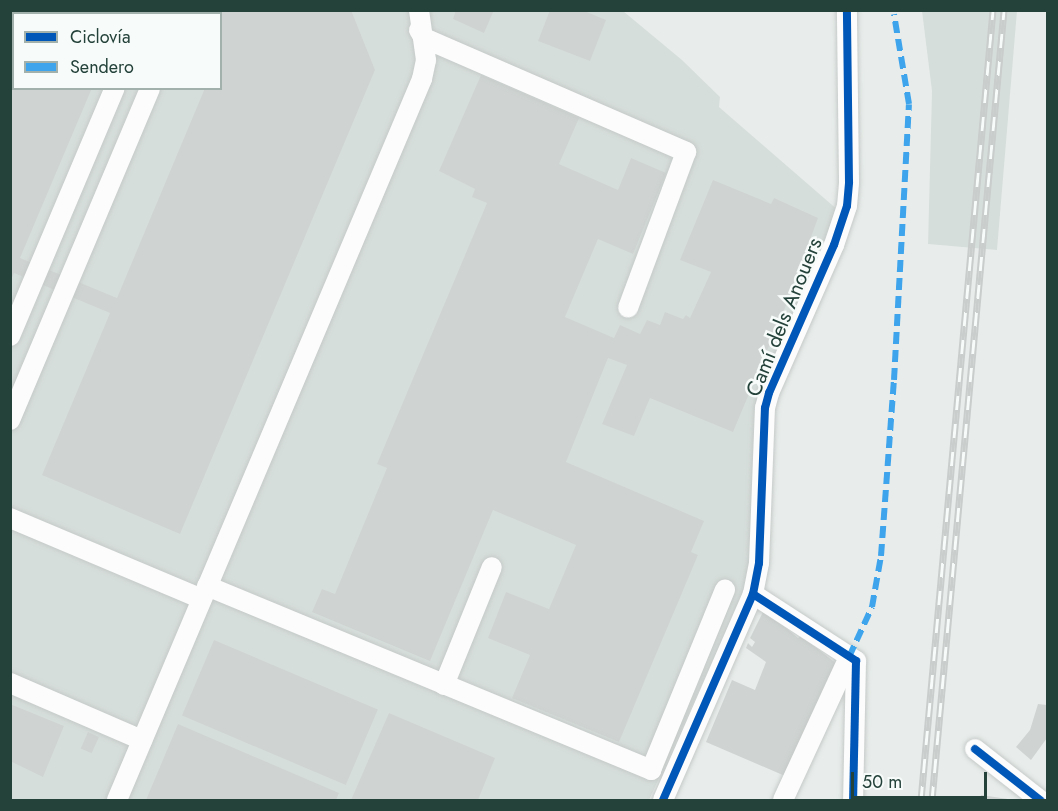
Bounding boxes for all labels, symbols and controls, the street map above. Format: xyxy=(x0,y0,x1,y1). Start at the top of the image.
legend xyxy=(12,12,222,90)
text: Ciclovía xyxy=(70,24,131,50)
text: Sendero xyxy=(70,54,134,80)
street label: Camí dels Anouers xyxy=(741,234,827,400)
scale bar xyxy=(854,760,990,798)
text: 50 m xyxy=(862,769,902,795)

